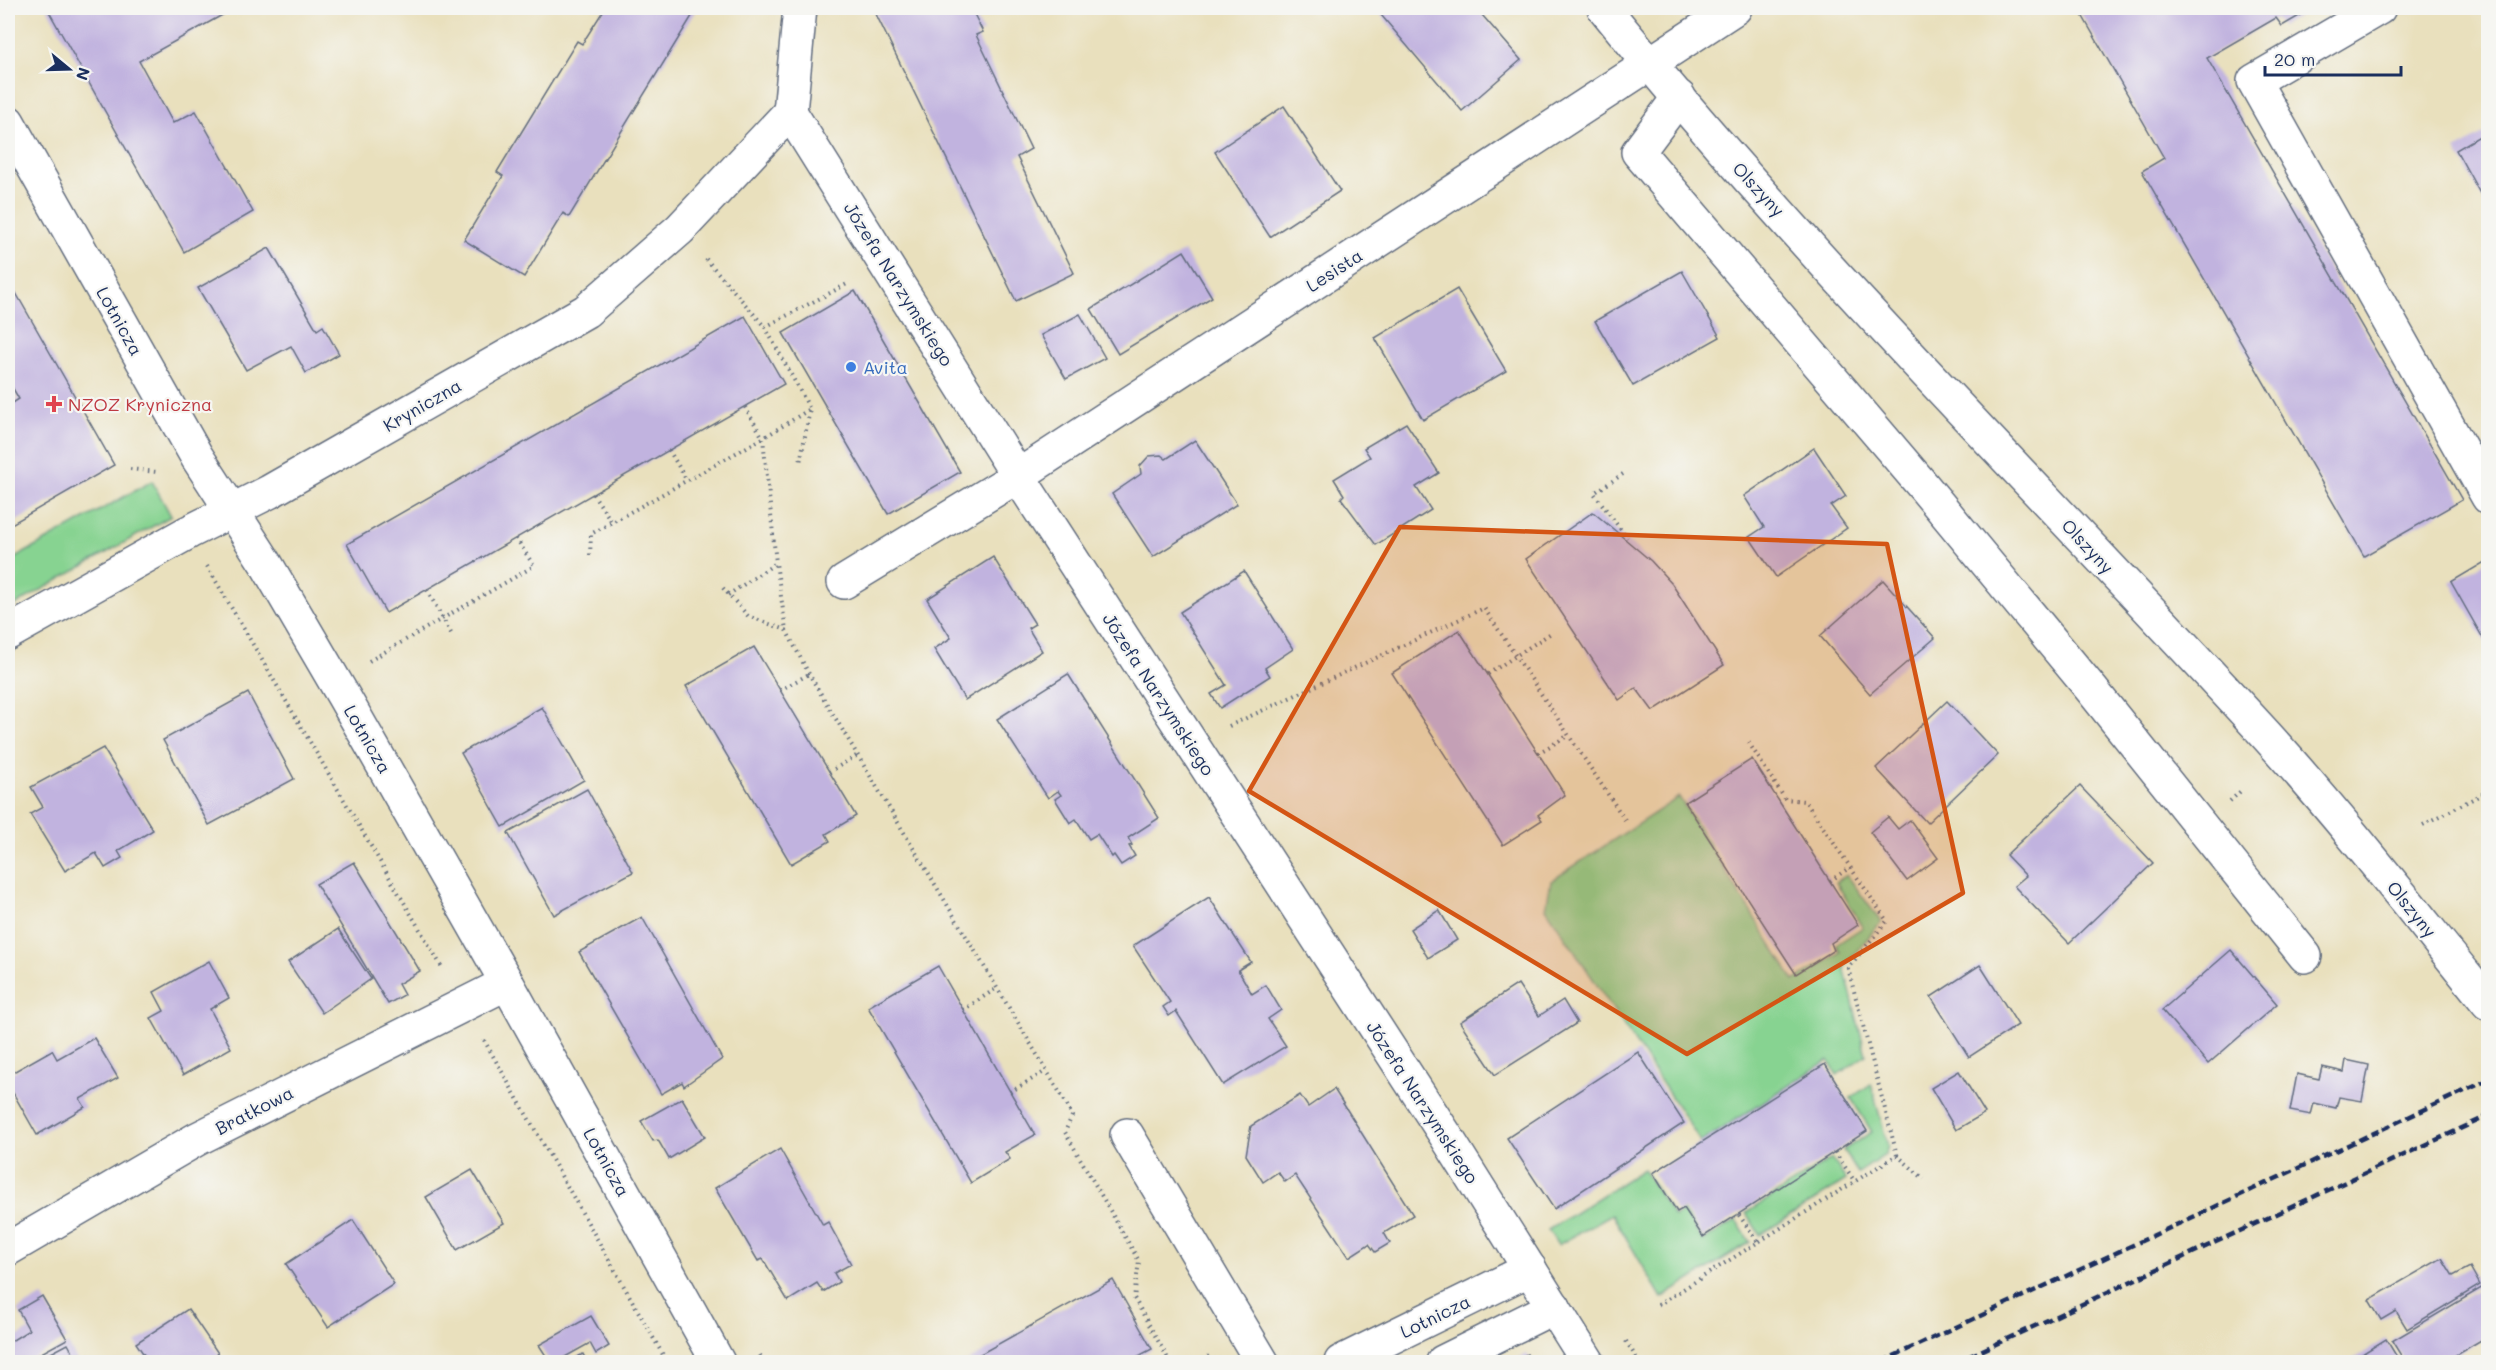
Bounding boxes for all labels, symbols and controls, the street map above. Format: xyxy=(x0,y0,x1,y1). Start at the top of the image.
north arrow xyxy=(39,39,99,99)
scale bar xyxy=(2265,39,2402,77)
text: 20 m xyxy=(2274,47,2315,71)
text: N xyxy=(72,65,96,83)
street label: Olszyny xyxy=(1728,157,1790,221)
street label: Józefa Narzymskiego xyxy=(839,197,959,371)
street label: Lesista xyxy=(1301,243,1367,297)
street label: Lotnicza xyxy=(91,282,149,360)
place label: Avita xyxy=(863,355,908,379)
marker: Avita xyxy=(844,360,858,374)
street label: Kryniczna xyxy=(378,373,466,437)
place label: NZOZ Kryniczna xyxy=(68,392,212,416)
marker: NZOZ Kryniczna xyxy=(45,395,63,413)
street label: Olszyny xyxy=(2057,514,2119,578)
street label: Józefa Narzymskiego xyxy=(1097,608,1221,780)
street label: Lotnicza xyxy=(339,700,397,778)
street label: Olszyny xyxy=(2382,876,2442,942)
street label: Józefa Narzymskiego xyxy=(1361,1016,1485,1188)
street label: Bratkowa xyxy=(211,1080,297,1140)
street label: Lotnicza xyxy=(578,1123,636,1201)
street label: Lotnicza xyxy=(1396,1289,1474,1343)

